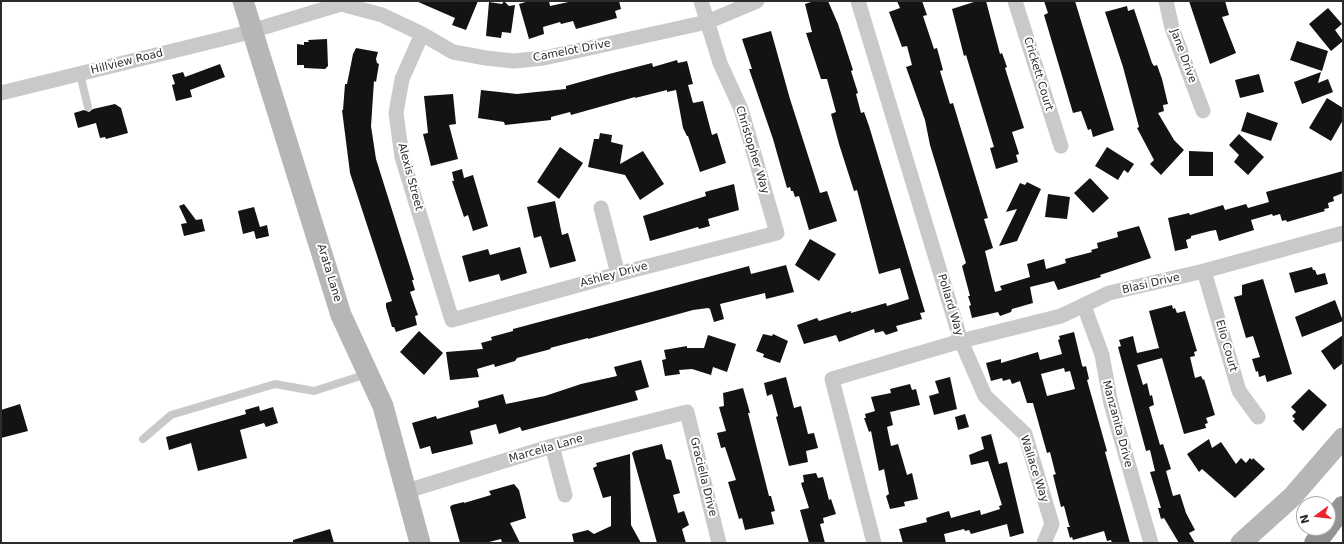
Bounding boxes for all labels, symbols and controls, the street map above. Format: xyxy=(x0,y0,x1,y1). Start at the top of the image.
street label: Jane Drive xyxy=(1167,27,1199,85)
street label: Crickett Court xyxy=(1021,36,1055,112)
street label: Camelot Drive xyxy=(532,37,612,65)
street label: Hillview Road xyxy=(90,47,164,77)
street label: Christopher Way xyxy=(732,104,772,196)
street label: Alexis Street xyxy=(395,142,425,212)
street label: Arata Lane xyxy=(314,242,344,304)
street label: Ashley Drive xyxy=(579,260,649,290)
street label: Blasi Drive xyxy=(1121,271,1181,297)
street label: Pollard Way xyxy=(934,272,966,338)
street label: Elio Court xyxy=(1212,318,1240,374)
street label: Manzanita Drive xyxy=(1099,379,1135,469)
street label: Marcella Lane xyxy=(508,432,584,466)
street label: Wallace Way xyxy=(1017,434,1051,504)
street label: Graciella Drive xyxy=(687,436,719,518)
north arrow xyxy=(1296,496,1336,536)
text: N xyxy=(1297,513,1312,525)

